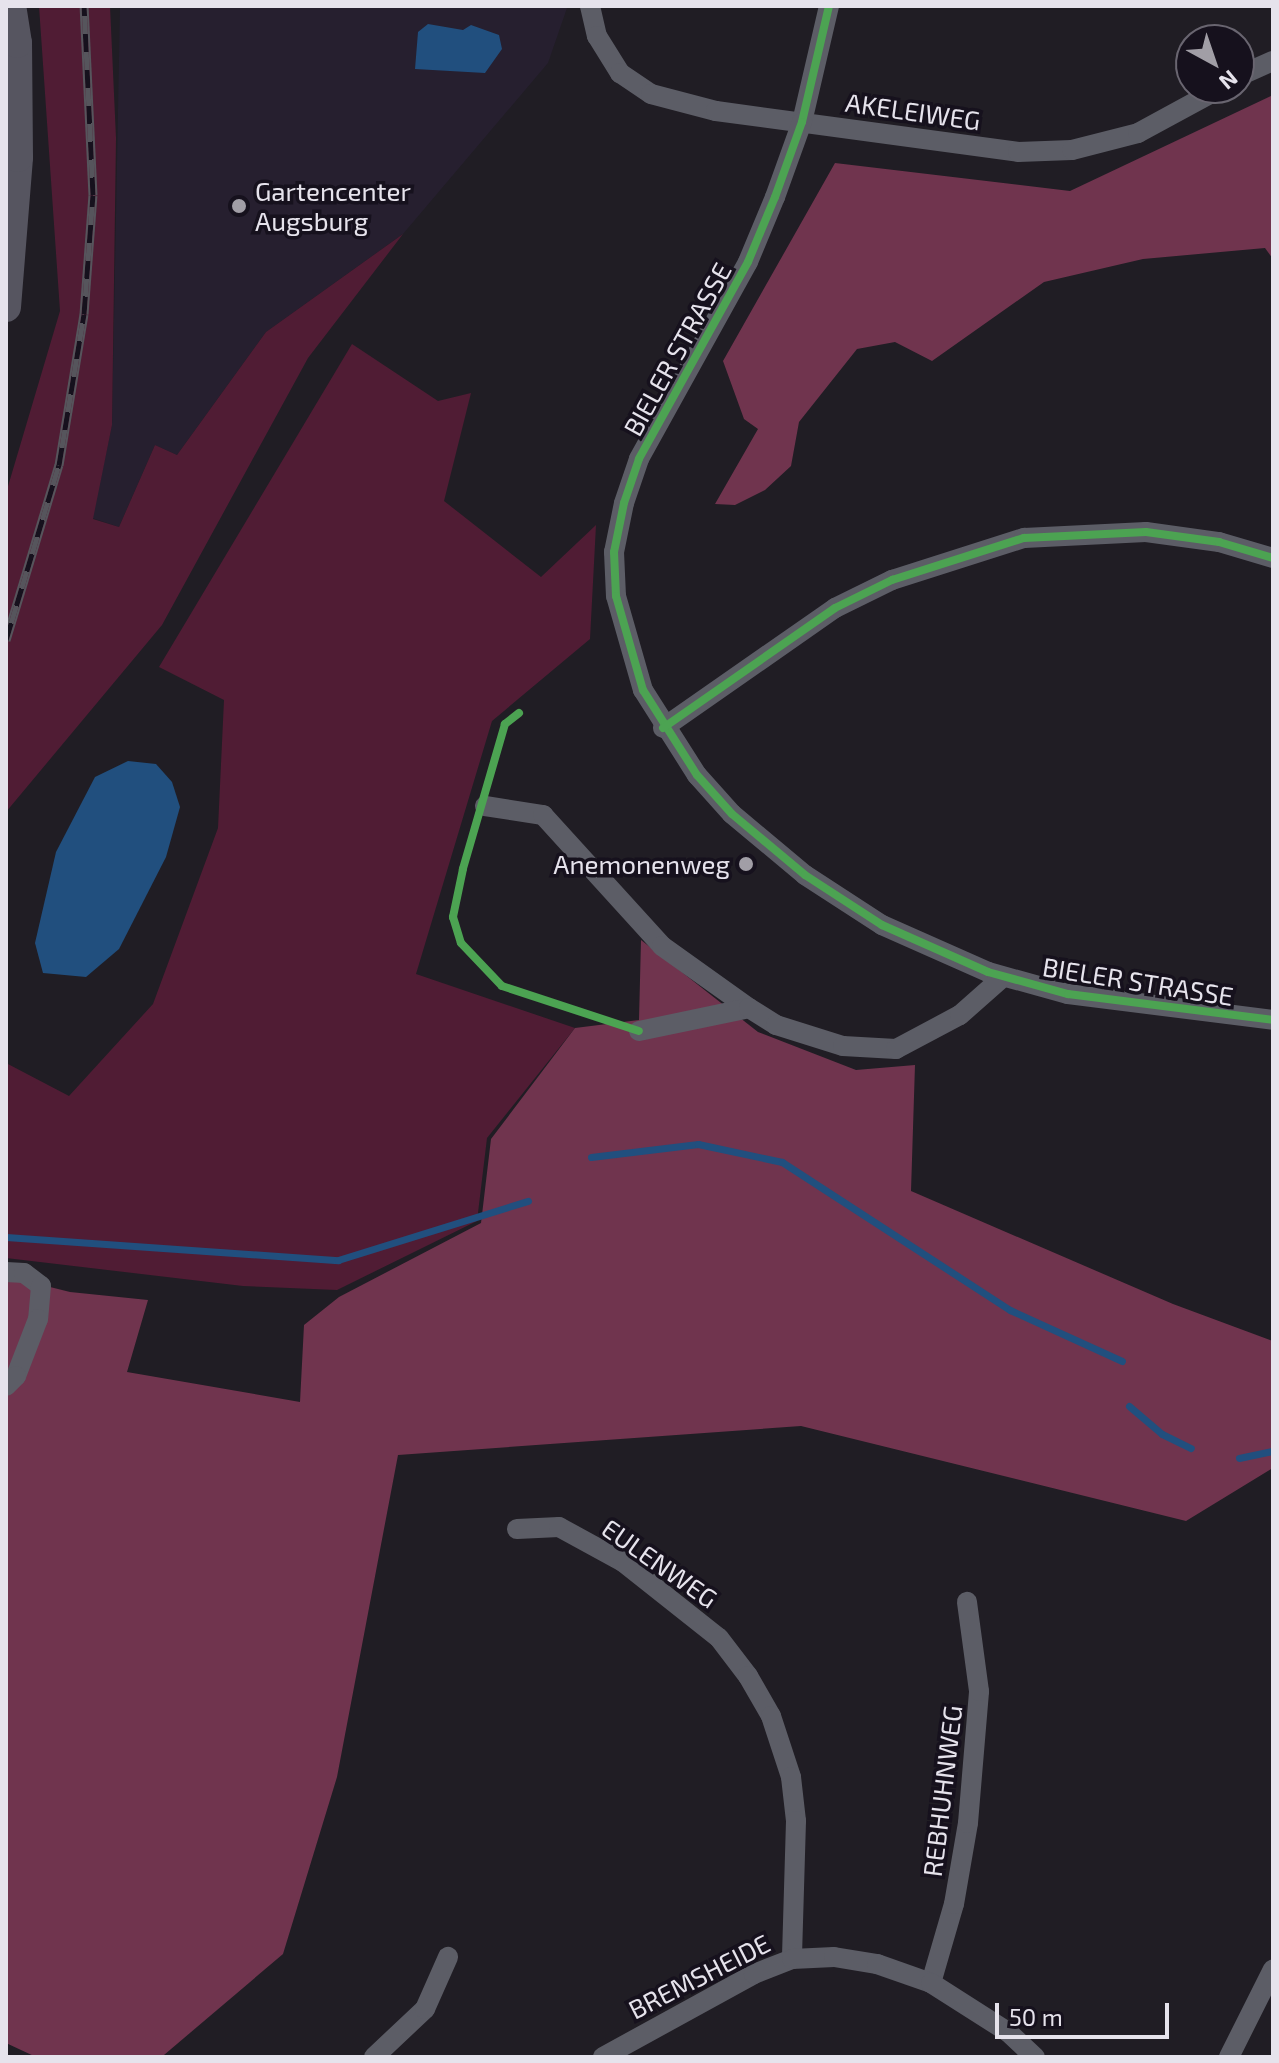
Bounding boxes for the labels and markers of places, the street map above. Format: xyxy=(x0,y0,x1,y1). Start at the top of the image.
place label: Gartencenter Augsburg xyxy=(255,175,411,236)
marker: Gartencenter Augsburg xyxy=(230,197,248,215)
place label: Anemonenweg xyxy=(553,848,730,880)
marker: Anemonenweg xyxy=(737,855,755,873)

